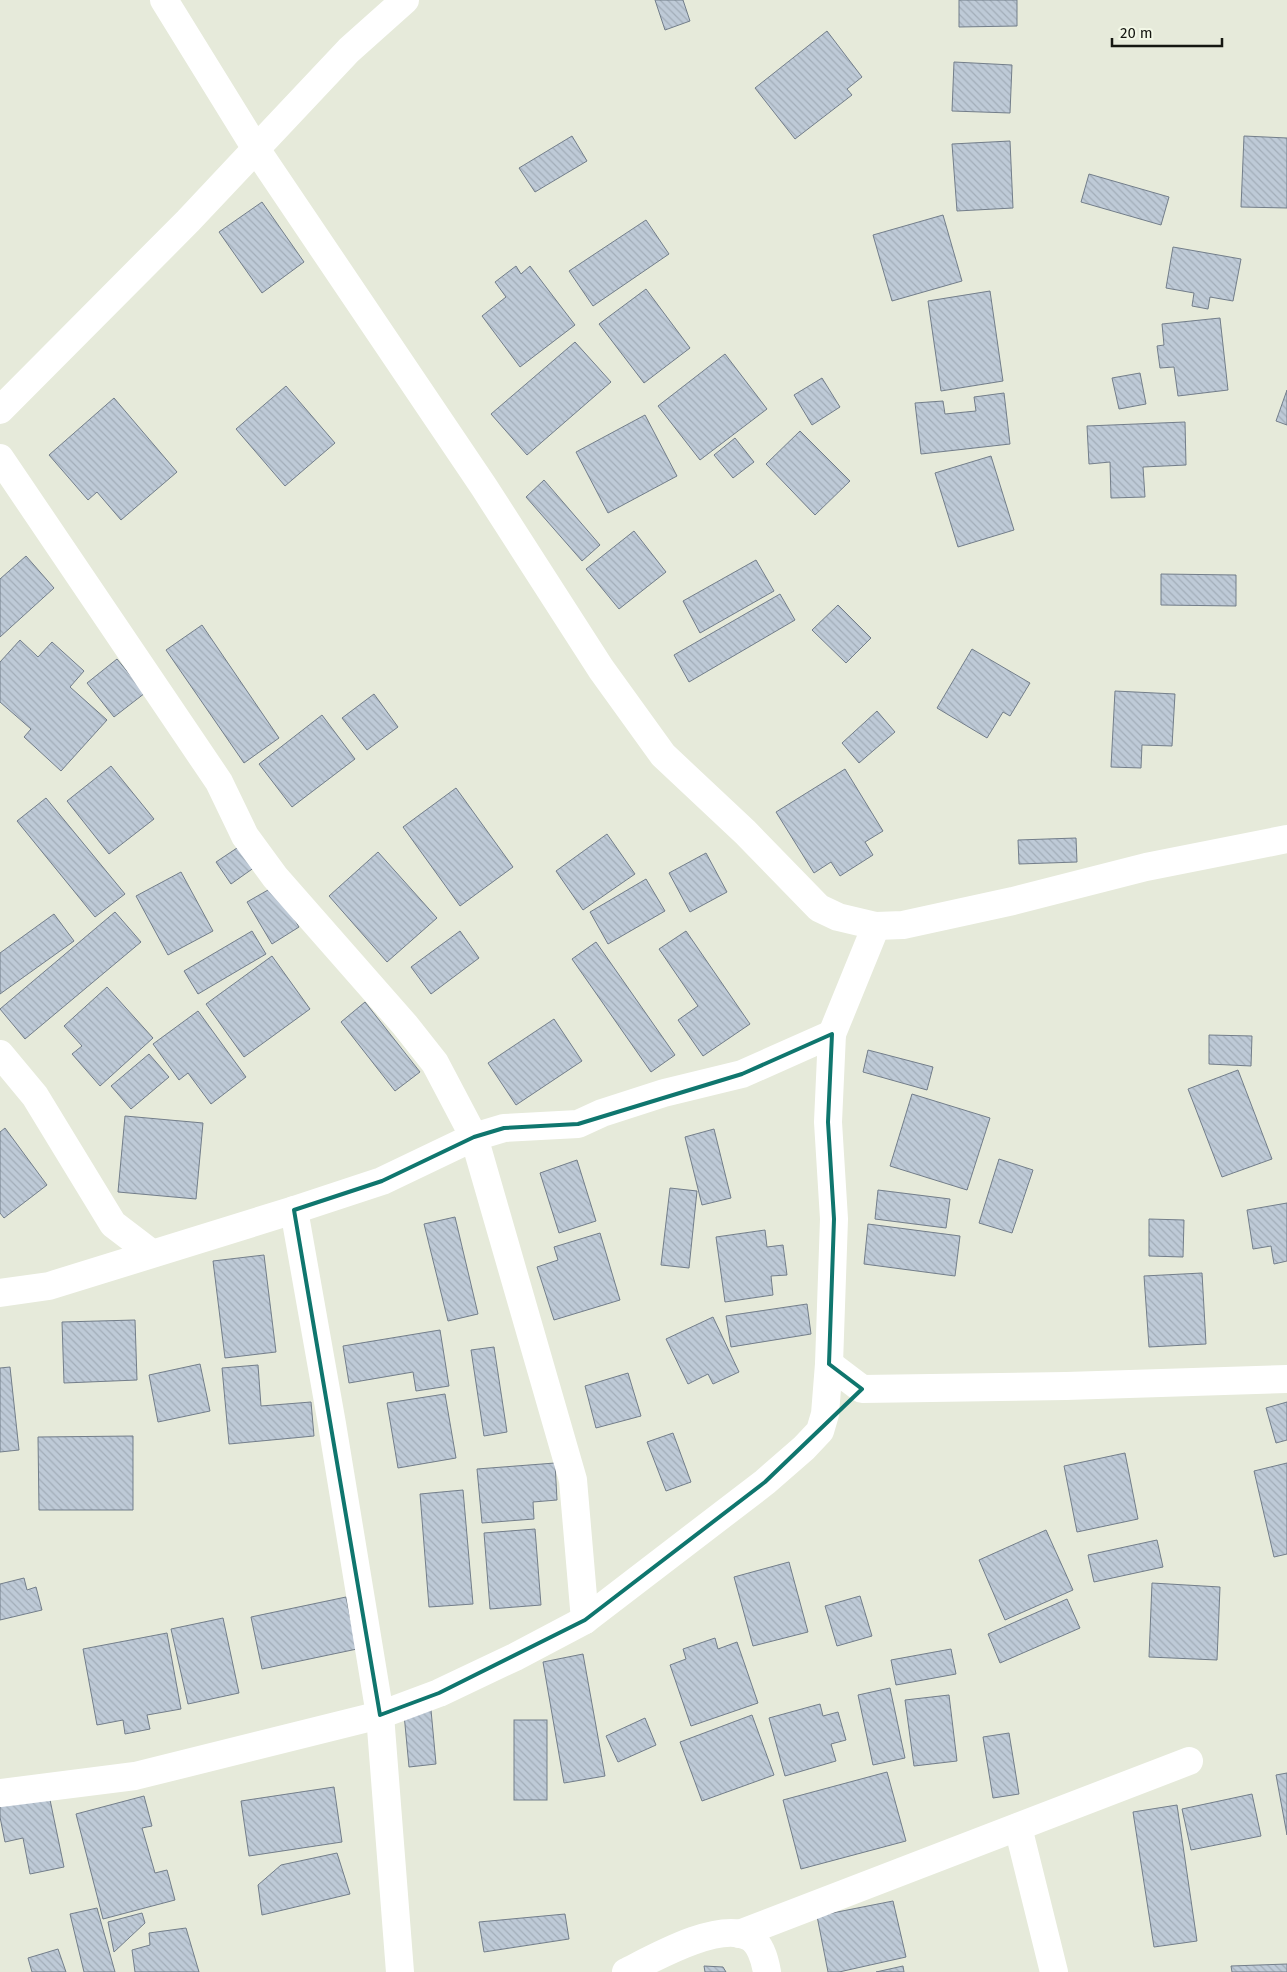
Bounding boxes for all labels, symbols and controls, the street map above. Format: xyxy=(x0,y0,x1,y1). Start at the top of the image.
scale bar xyxy=(1112,15,1222,47)
text: 20 m xyxy=(1120,24,1153,42)

